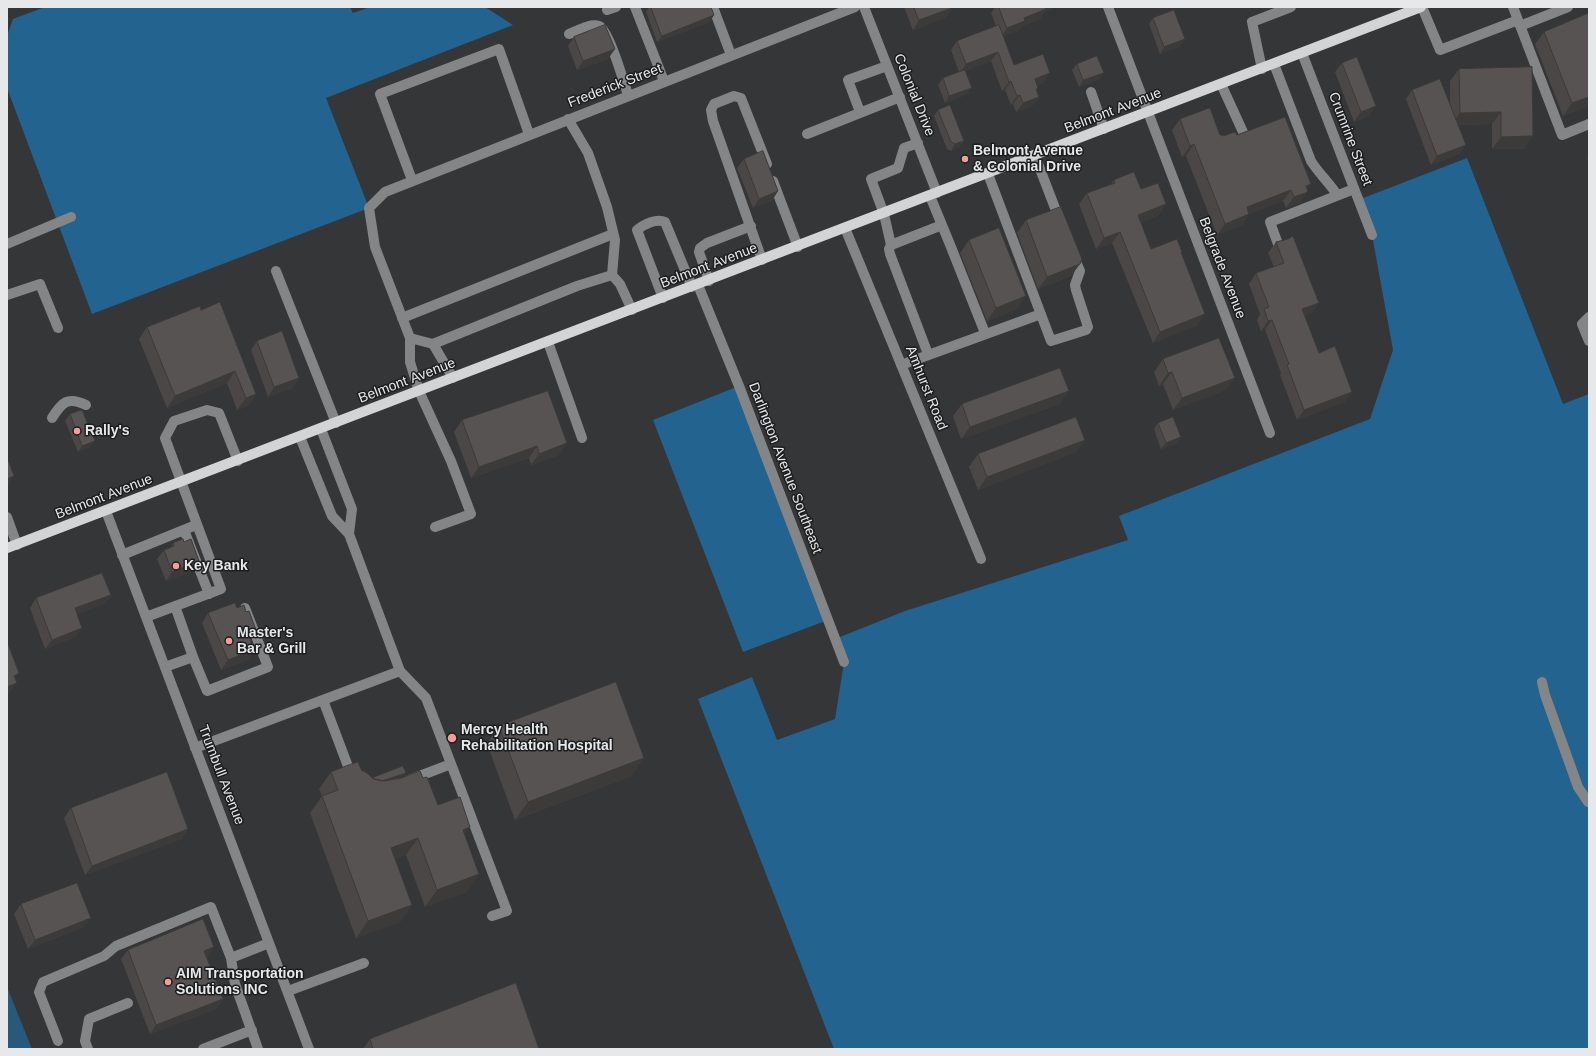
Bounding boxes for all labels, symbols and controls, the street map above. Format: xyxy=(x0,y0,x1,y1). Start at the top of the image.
street label: Colonial Drive xyxy=(890,51,938,139)
street label: Frederick Street xyxy=(566,60,664,112)
street label: Belmont Avenue xyxy=(1062,85,1164,137)
street label: Crumrine Street xyxy=(1324,90,1376,188)
place label: Belmont Avenue & Colonial Drive xyxy=(973,143,1083,176)
marker: Belmont Avenue & Colonial Drive xyxy=(960,154,970,164)
street label: Belgrade Avenue xyxy=(1195,215,1249,321)
street label: Belmont Avenue xyxy=(658,240,760,292)
street label: Amhurst Road xyxy=(901,343,951,433)
street label: Belmont Avenue xyxy=(356,355,458,407)
street label: Darlington Avenue Southeast xyxy=(745,380,825,556)
place label: Rally's xyxy=(85,423,130,439)
marker: Rally's xyxy=(72,426,82,436)
street label: Belmont Avenue xyxy=(53,471,155,523)
place label: Key Bank xyxy=(184,558,248,574)
marker: Key Bank xyxy=(171,561,181,571)
place label: Master's Bar & Grill xyxy=(237,625,306,658)
marker: Master's Bar & Grill xyxy=(224,636,234,646)
place label: Mercy Health Rehabilitation Hospital xyxy=(461,722,613,754)
street label: Trumbull Avenue xyxy=(194,723,248,827)
marker: Mercy Health Rehabilitation Hospital xyxy=(446,732,458,744)
place label: AIM Transportation Solutions INC xyxy=(176,966,304,998)
marker: AIM Transportation Solutions INC xyxy=(163,977,173,987)

